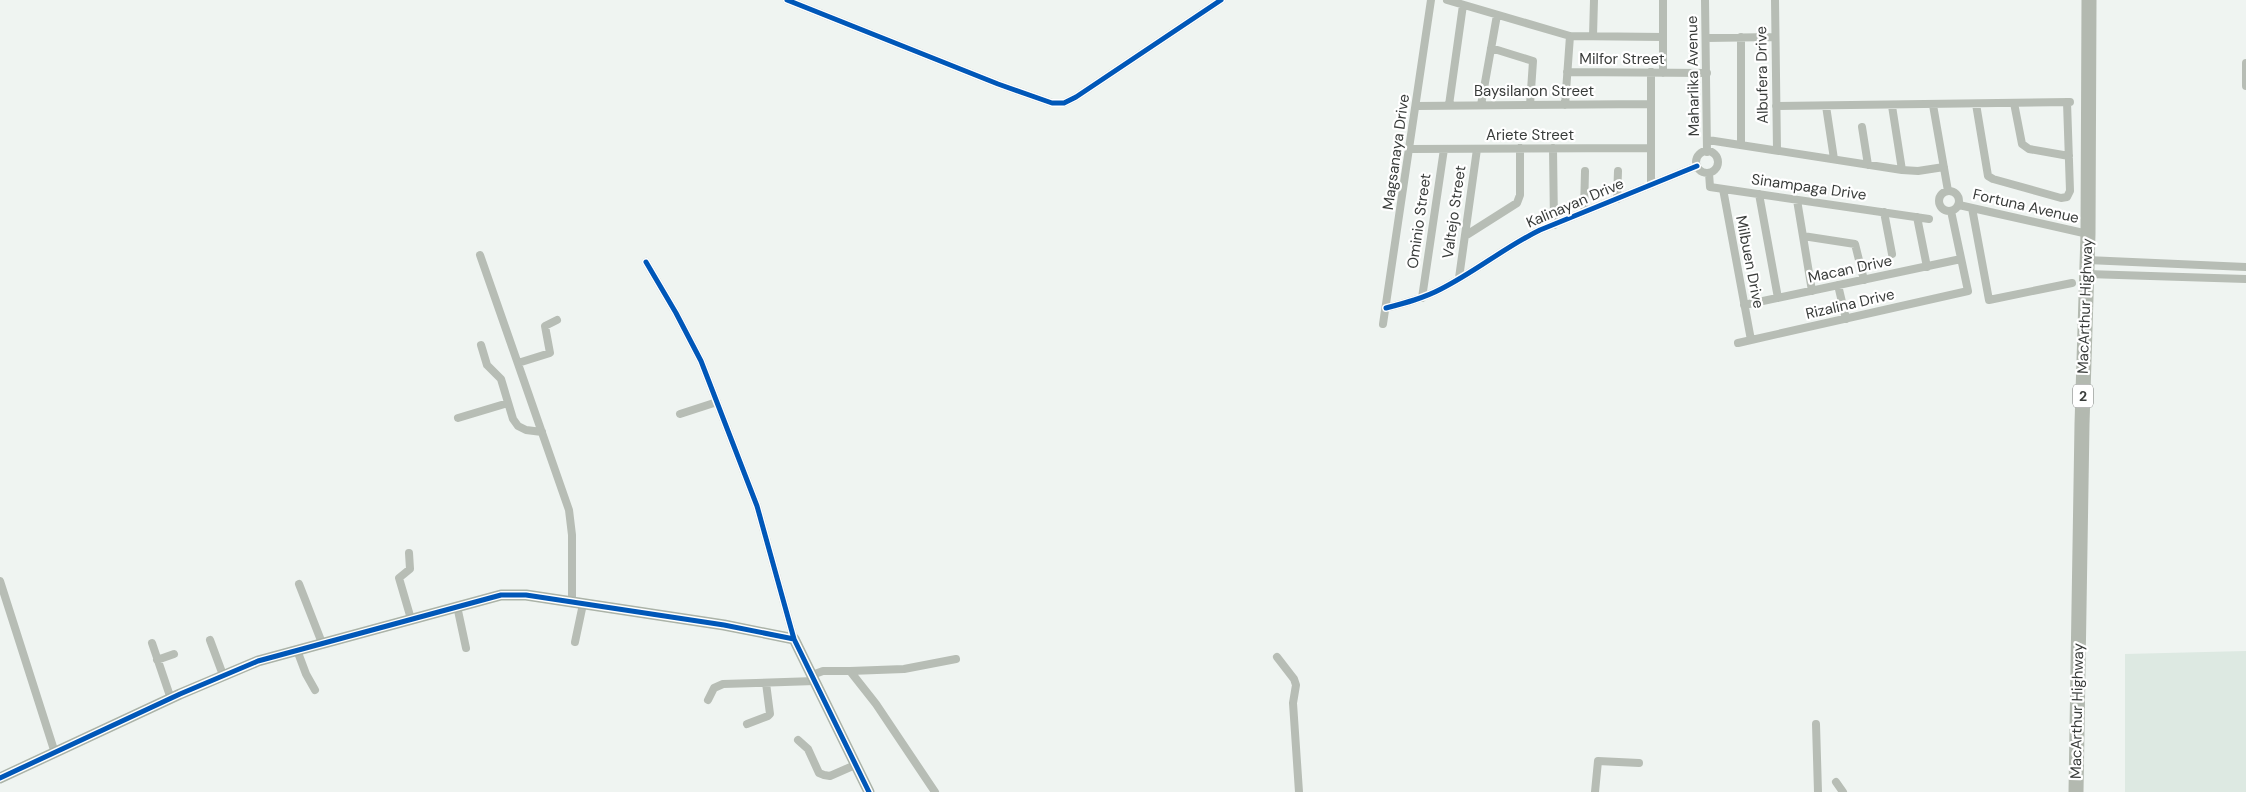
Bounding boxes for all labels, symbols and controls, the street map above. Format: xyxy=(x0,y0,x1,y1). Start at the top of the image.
street label: Maharlika Avenue xyxy=(1682,15,1704,137)
street label: Albufera Drive xyxy=(1751,26,1773,124)
street label: Milfor Street xyxy=(1579,49,1665,69)
street label: Baysilanon Street xyxy=(1474,81,1594,101)
street label: Magsanaya Drive xyxy=(1378,93,1414,211)
street label: Ariete Street xyxy=(1486,125,1574,145)
street label: Valtejo Street xyxy=(1438,164,1470,260)
street label: Sinampaga Drive xyxy=(1750,169,1868,205)
street label: Ominio Street xyxy=(1402,172,1436,270)
street label: Kalinayan Drive xyxy=(1523,173,1627,233)
street label: Fortuna Avenue xyxy=(1971,184,2081,228)
street label: Milbuen Drive xyxy=(1731,214,1769,310)
street label: MacArthur Highway xyxy=(2073,237,2097,374)
street label: Macan Drive xyxy=(1806,250,1894,288)
street label: Rizalina Drive xyxy=(1804,284,1896,324)
road number: 2 xyxy=(2073,384,2093,408)
street label: MacArthur Highway xyxy=(2066,642,2088,779)

